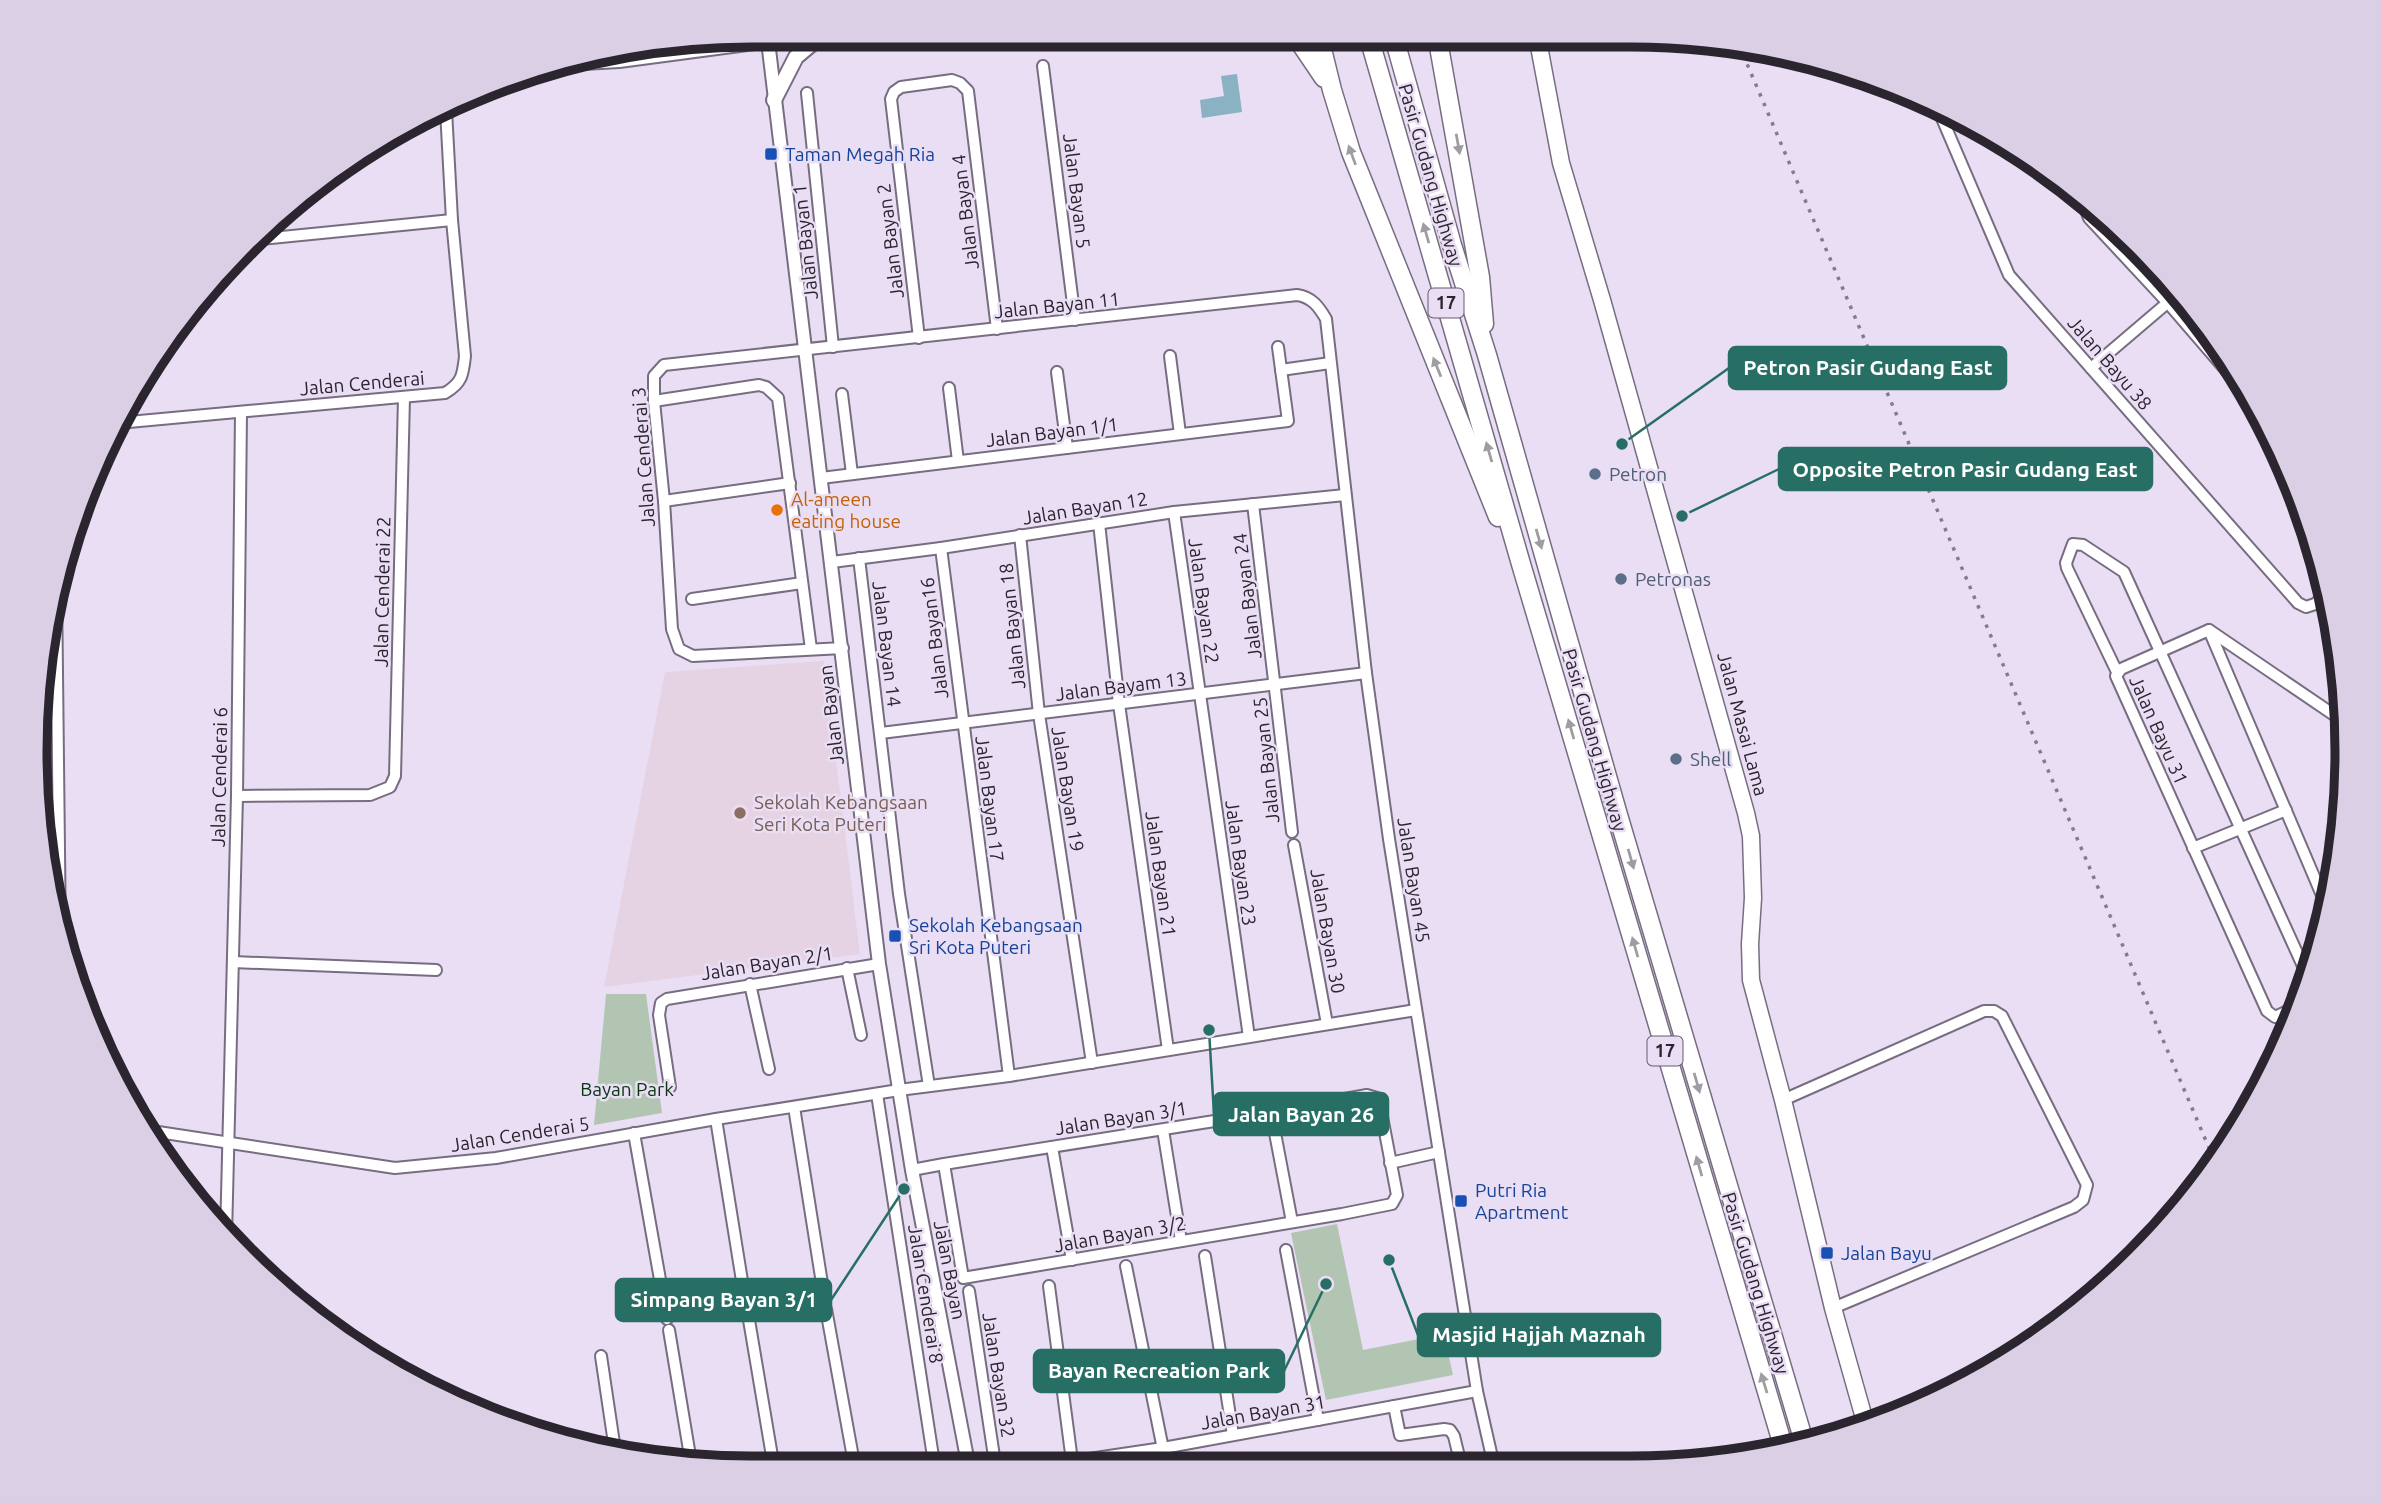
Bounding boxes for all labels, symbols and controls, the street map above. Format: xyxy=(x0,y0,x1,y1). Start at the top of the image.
street label: Pasir Gudang Highway xyxy=(1394,81,1468,269)
street label: Jalan Bayan 5 xyxy=(1059,132,1095,250)
one-way arrow xyxy=(1453,133,1464,155)
place label: Taman Megah Ria xyxy=(785,143,935,165)
one-way arrow xyxy=(1347,145,1358,166)
marker: Taman Megah Ria xyxy=(763,146,779,162)
street label: Jalan Bayan 4 xyxy=(947,153,983,271)
street label: Jalan Bayan 2 xyxy=(872,182,908,300)
street label: Jalan Bayan 1 xyxy=(788,183,822,301)
one-way arrow xyxy=(1420,222,1431,244)
street label: Jalan Bayan 11 xyxy=(993,287,1121,323)
road number: 17 xyxy=(1428,288,1464,318)
street label: Jalan Bayu 38 xyxy=(2063,312,2157,414)
callout: Petron Pasir Gudang East xyxy=(1729,347,2006,389)
text: Petron Pasir Gudang East xyxy=(1743,355,1993,379)
one-way arrow xyxy=(1431,356,1442,377)
street label: Jalan Cenderai xyxy=(299,367,425,399)
street label: Jalan Cenderai 3 xyxy=(627,386,659,528)
street label: Jalan Bayan 1/1 xyxy=(984,413,1120,451)
one-way arrow xyxy=(1483,440,1494,462)
callout: Opposite Petron Pasir Gudang East xyxy=(1779,448,2152,490)
text: Opposite Petron Pasir Gudang East xyxy=(1792,457,2138,481)
place label: Petron xyxy=(1609,463,1667,485)
marker: Petron xyxy=(1587,466,1603,482)
street label: Jalan Bayan 12 xyxy=(1021,487,1149,529)
place label: Al-ameen eating house xyxy=(791,488,901,532)
marker: Al-ameen eating house xyxy=(769,502,785,518)
street label: Jalan Cenderai 22 xyxy=(370,516,394,668)
one-way arrow xyxy=(1534,528,1545,550)
street label: Jalan Bayan 24 xyxy=(1228,532,1266,660)
street label: Jalan Bayan 22 xyxy=(1184,537,1224,665)
street label: Jalan Bayan 18 xyxy=(994,562,1030,690)
place label: Petronas xyxy=(1635,568,1711,590)
marker: Petronas xyxy=(1613,571,1629,587)
street label: Jalan Bayan16 xyxy=(916,576,952,700)
street label: Jalan Bayan 14 xyxy=(868,580,906,708)
street label: Pasir Gudang Highway xyxy=(1558,646,1632,834)
street label: Jalan Masai Lama xyxy=(1713,650,1773,798)
street label: Jalan Bayan xyxy=(814,664,848,766)
street label: Jalan Bayam 13 xyxy=(1054,667,1188,705)
street label: Jalan Bayu 31 xyxy=(2125,672,2193,788)
street label: Jalan Bayan 25 xyxy=(1248,696,1284,824)
street label: Jalan Cenderai 6 xyxy=(207,707,231,847)
one-way arrow xyxy=(1565,718,1575,739)
street label: Jalan Bayan 19 xyxy=(1047,725,1089,853)
street label: Jalan Bayan 17 xyxy=(971,735,1009,863)
place label: Shell xyxy=(1690,748,1731,770)
marker: Shell xyxy=(1668,751,1684,767)
place label: Sekolah Kebangsaan Seri Kota Puteri xyxy=(754,791,928,835)
street label: Jalan Bayan 23 xyxy=(1221,799,1261,927)
marker: Sekolah Kebangsaan Seri Kota Puteri xyxy=(732,805,748,821)
street label: Jalan Bayan 21 xyxy=(1141,810,1181,938)
street label: Jalan Bayan 45 xyxy=(1393,816,1435,944)
one-way arrow xyxy=(1626,849,1636,870)
street label: Jalan Bayan 30 xyxy=(1306,867,1350,995)
place label: Sekolah Kebangsaan Sri Kota Puteri xyxy=(909,914,1083,958)
marker: Sekolah Kebangsaan Sri Kota Puteri xyxy=(887,928,903,944)
one-way arrow xyxy=(1629,937,1639,958)
street label: Jalan Bayan 2/1 xyxy=(699,942,835,984)
road number: 17 xyxy=(1648,1036,1682,1066)
one-way arrow xyxy=(1692,1073,1702,1094)
park label: Bayan Park xyxy=(580,1078,674,1100)
callout: Jalan Bayan 26 xyxy=(1214,1093,1388,1135)
street label: Jalan Bayan 3/1 xyxy=(1053,1097,1189,1139)
text: Jalan Bayan 26 xyxy=(1228,1102,1374,1126)
street label: Jalan Cenderai 5 xyxy=(449,1112,591,1156)
one-way arrow xyxy=(1693,1155,1703,1176)
place label: Putri Ria Apartment xyxy=(1475,1179,1569,1223)
street label: Pasir Gudang Highway xyxy=(1718,1189,1794,1377)
marker: Putri Ria Apartment xyxy=(1453,1193,1469,1209)
street label: Jalan Bayan 3/2 xyxy=(1052,1212,1188,1256)
street label: Jalan Bayan xyxy=(930,1218,970,1322)
street label: Jalan Cenderai 8 xyxy=(904,1223,948,1365)
place label: Jalan Bayu xyxy=(1841,1242,1932,1264)
marker: Jalan Bayu xyxy=(1819,1245,1835,1261)
callout: Simpang Bayan 3/1 xyxy=(616,1279,831,1321)
text: Simpang Bayan 3/1 xyxy=(631,1287,817,1311)
street label: Jalan Bayan 32 xyxy=(978,1311,1020,1439)
callout: Masjid Hajjah Maznah xyxy=(1418,1314,1660,1356)
text: Masjid Hajjah Maznah xyxy=(1432,1322,1646,1346)
callout: Bayan Recreation Park xyxy=(1034,1350,1284,1392)
text: Bayan Recreation Park xyxy=(1048,1358,1270,1382)
one-way arrow xyxy=(1759,1373,1769,1394)
street label: Jalan Bayan 31 xyxy=(1199,1390,1327,1434)

